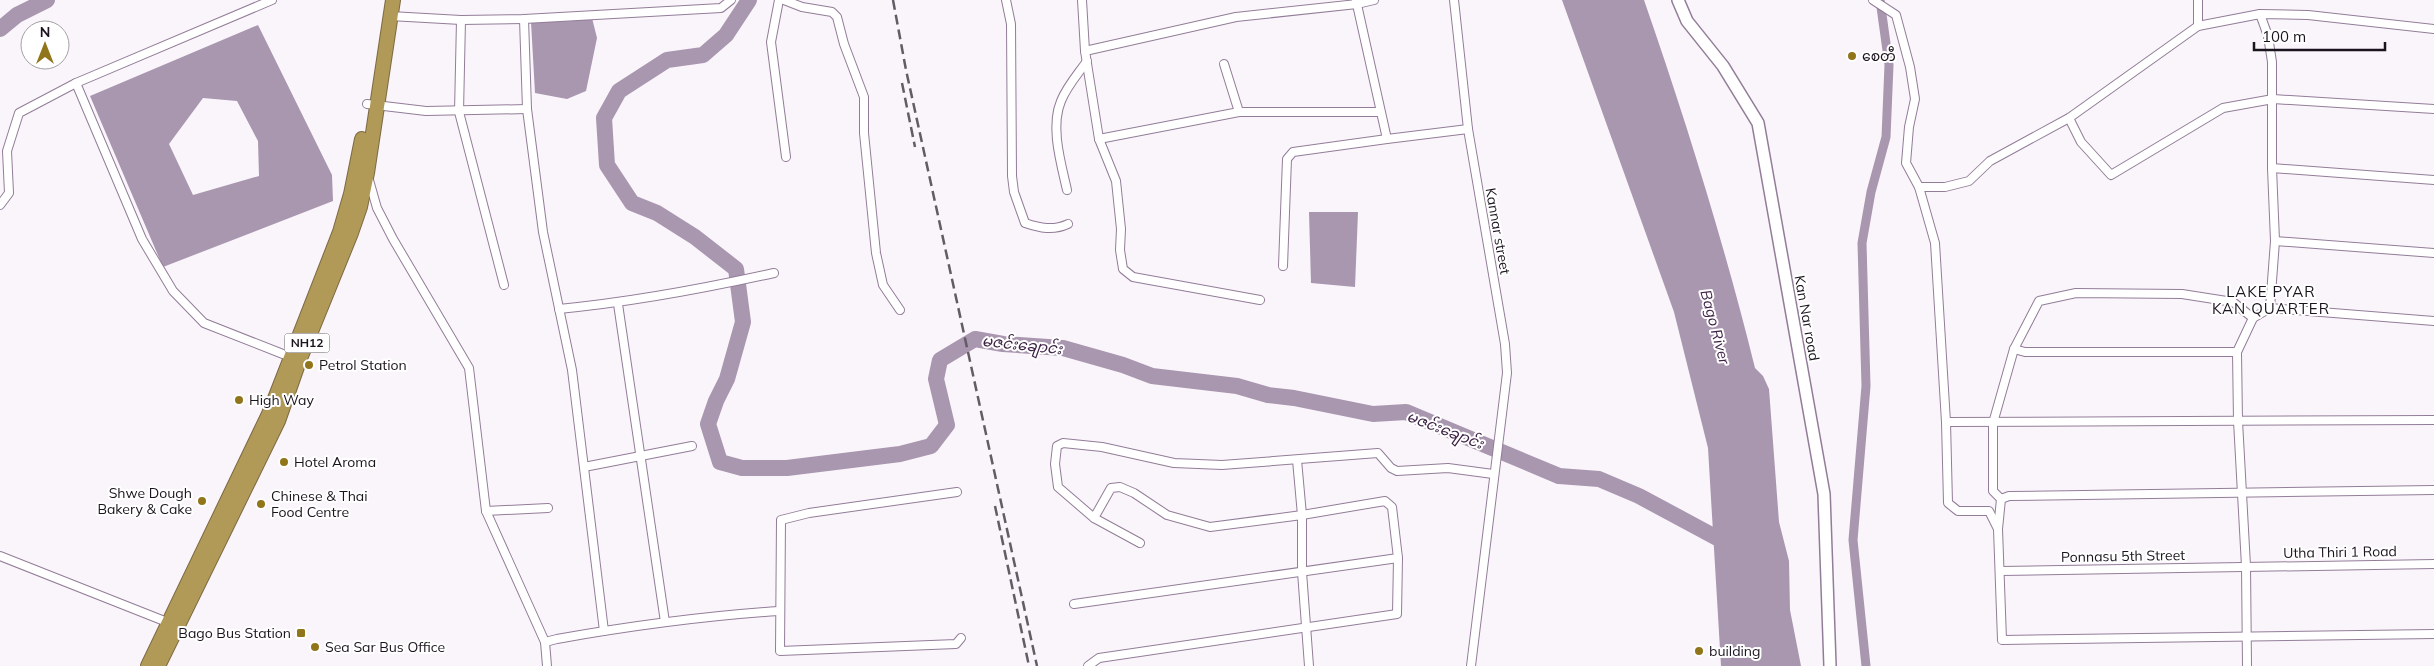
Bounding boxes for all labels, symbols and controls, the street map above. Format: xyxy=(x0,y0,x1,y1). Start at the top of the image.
north arrow xyxy=(20,20,70,70)
scale bar xyxy=(2254,20,2385,52)
text: N xyxy=(40,23,50,41)
text: 100 m xyxy=(2262,27,2306,46)
place label: စေတီ xyxy=(1862,46,1896,65)
marker: စေတီ xyxy=(1846,50,1858,62)
street label: Kannar street xyxy=(1482,186,1514,276)
street label: Kan Nar road xyxy=(1791,274,1823,362)
district label: LAKE PYAR KAN QUARTER xyxy=(2212,282,2330,318)
water label: Bago River xyxy=(1696,288,1735,367)
water label: မဇင်းချောင်း xyxy=(981,330,1064,361)
road number: NH12 xyxy=(284,333,330,352)
place label: Petrol Station xyxy=(319,356,407,374)
marker: Petrol Station xyxy=(303,359,315,371)
place label: High Way xyxy=(249,391,314,409)
marker: High Way xyxy=(233,394,245,406)
water label: မဇင်းချောင်း xyxy=(1403,405,1487,456)
place label: Hotel Aroma xyxy=(294,453,376,471)
marker: Hotel Aroma xyxy=(278,456,290,468)
place label: Shwe Dough Bakery & Cake xyxy=(97,484,192,518)
place label: Chinese & Thai Food Centre xyxy=(271,487,368,521)
marker: Shwe Dough Bakery & Cake xyxy=(196,495,208,507)
marker: Chinese & Thai Food Centre xyxy=(255,498,267,510)
street label: Utha Thiri 1 Road xyxy=(2283,542,2397,562)
street label: Ponnasu 5th Street xyxy=(2061,546,2185,566)
place label: Bago Bus Station xyxy=(178,624,291,642)
marker: Bago Bus Station xyxy=(295,627,307,639)
place label: Sea Sar Bus Office xyxy=(325,638,445,656)
marker: Sea Sar Bus Office xyxy=(309,641,321,653)
place label: building xyxy=(1709,642,1761,660)
marker: building xyxy=(1693,645,1705,657)

